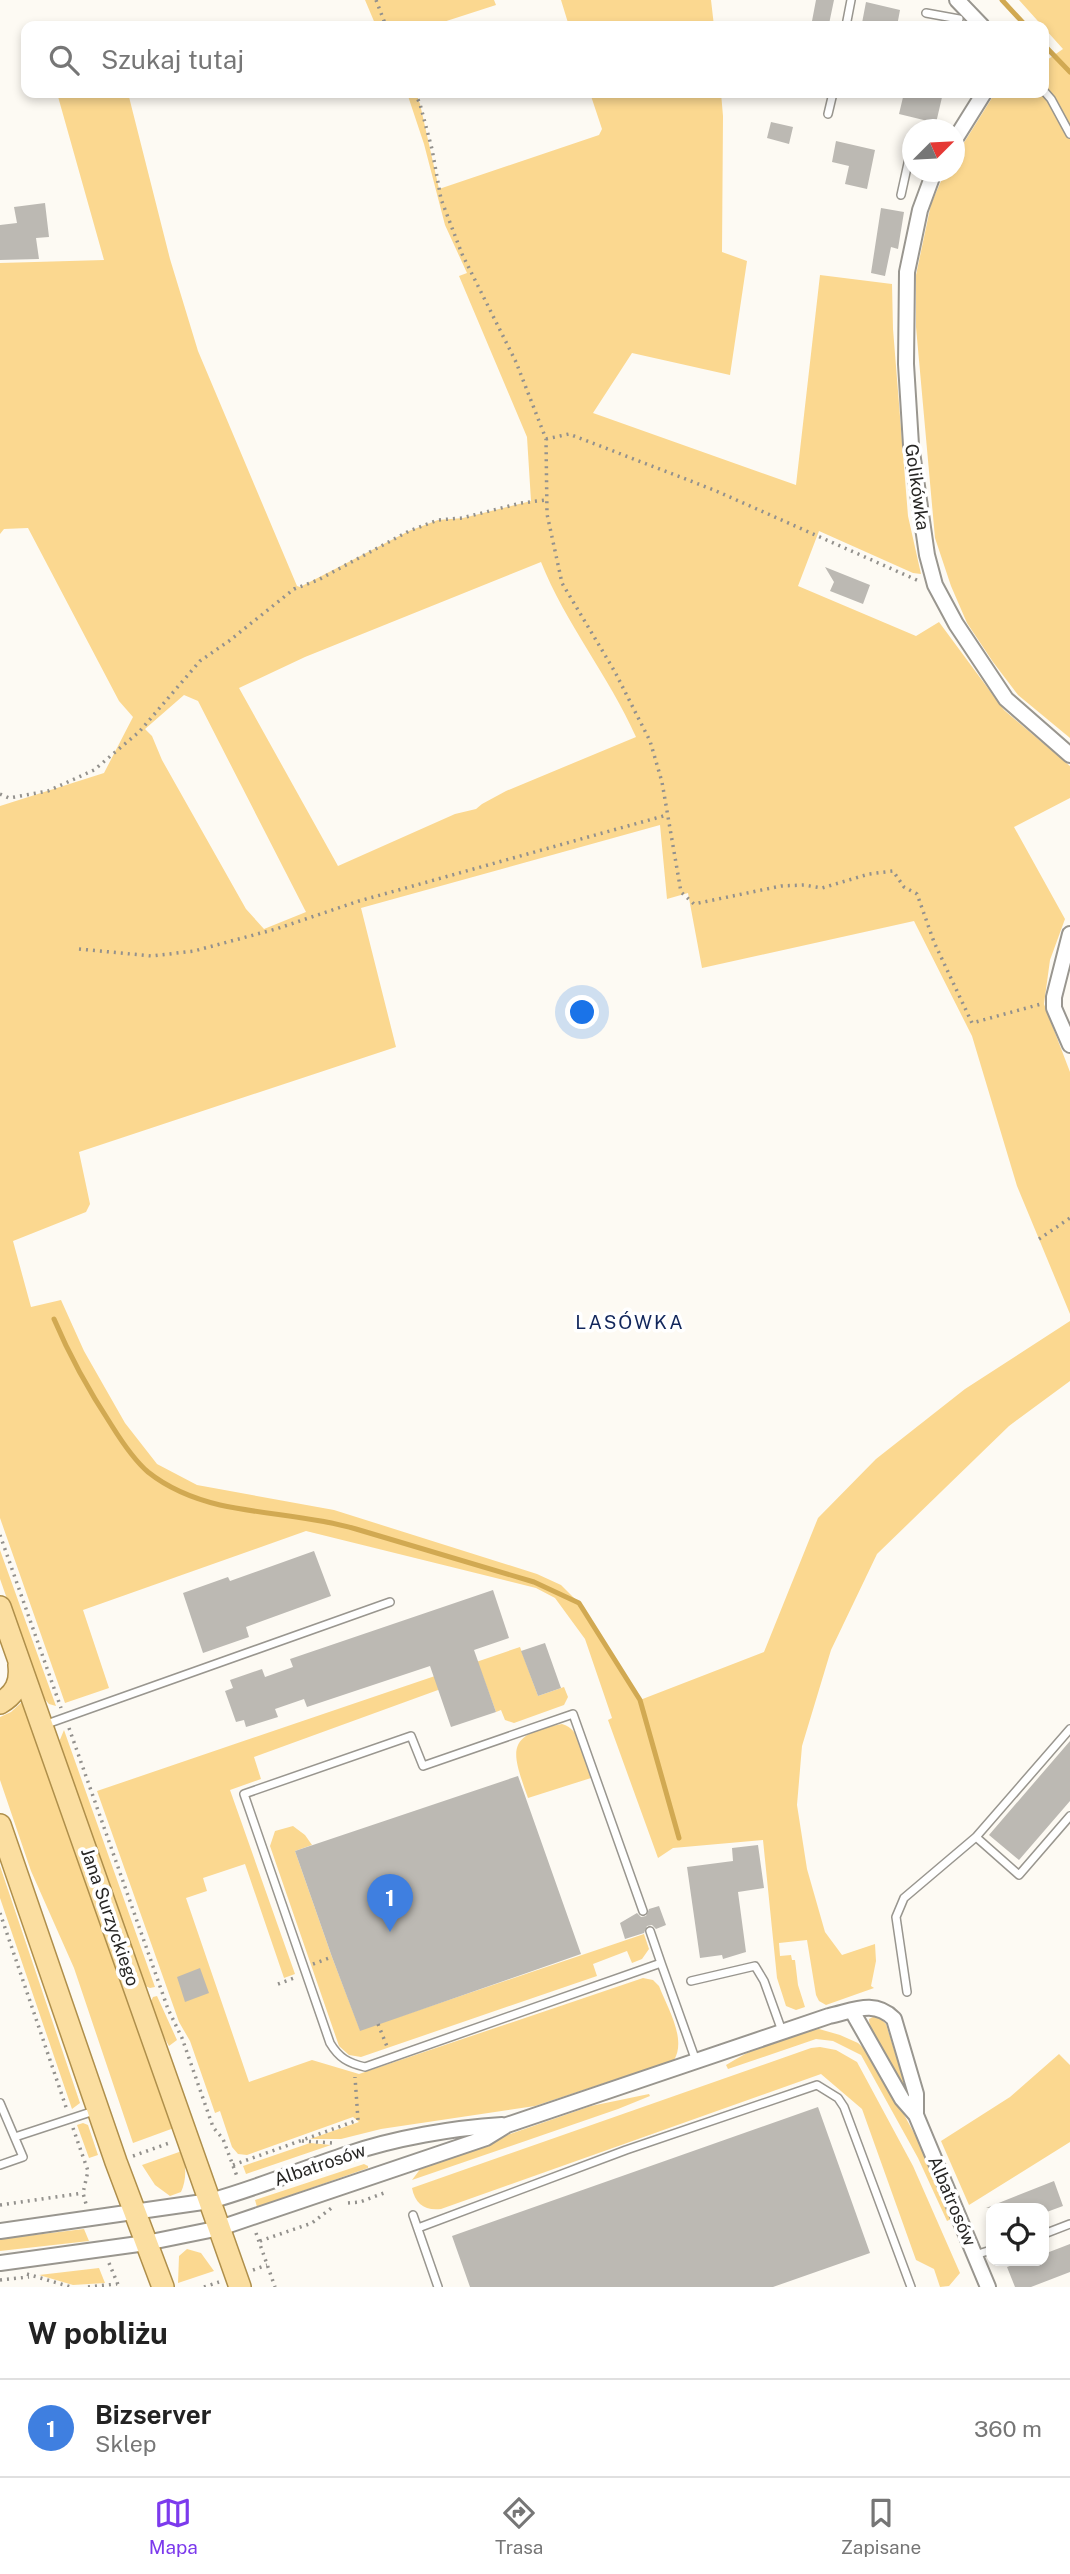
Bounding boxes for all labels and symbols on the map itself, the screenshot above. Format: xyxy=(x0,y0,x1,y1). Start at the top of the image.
north arrow xyxy=(902,119,965,182)
street label: Golikówka xyxy=(901,442,934,531)
your location xyxy=(565,995,599,1029)
district label: LASÓWKA xyxy=(575,1311,685,1333)
street label: Jana Surzyckiego xyxy=(77,1845,144,1989)
pin: 1 xyxy=(367,1874,413,1932)
street label: Albatrosów xyxy=(271,2139,368,2190)
street label: Albatrosów xyxy=(924,2153,981,2249)

